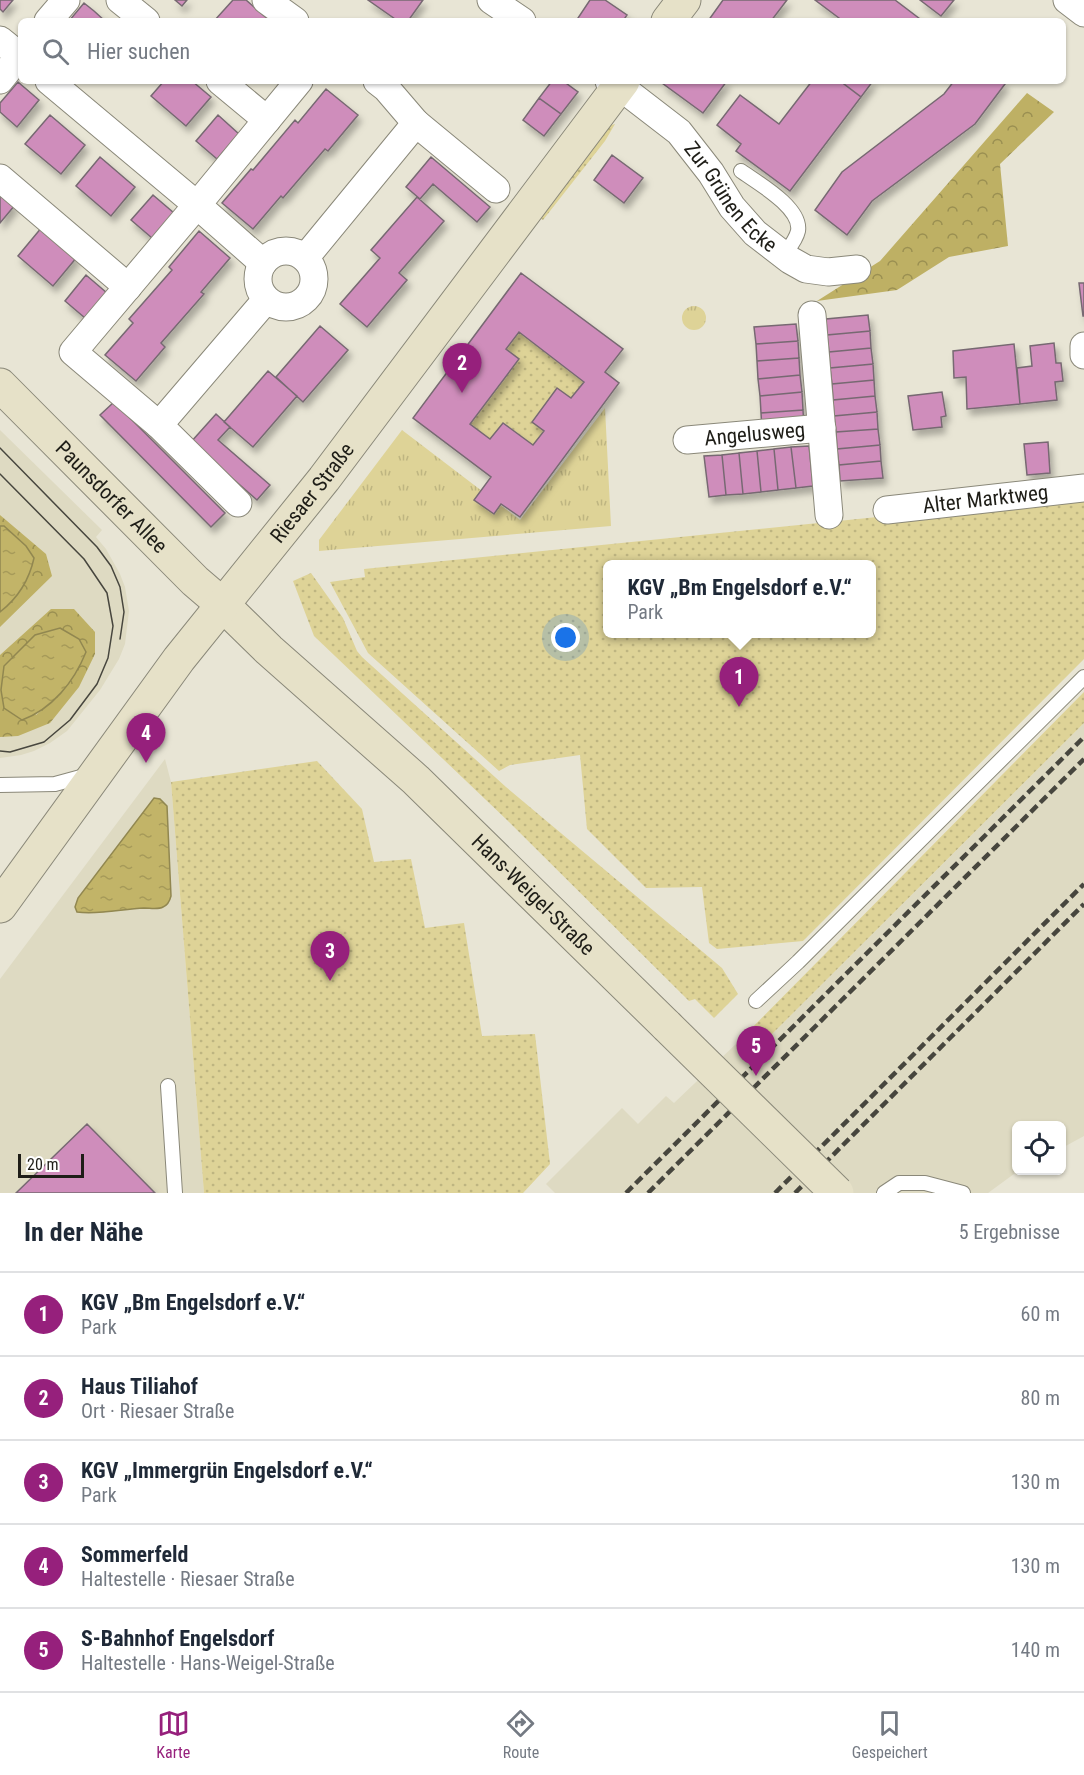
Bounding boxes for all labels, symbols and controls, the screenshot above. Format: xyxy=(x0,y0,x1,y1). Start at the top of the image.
search box xyxy=(18,18,1066,84)
icon: search xyxy=(39,35,72,68)
text: Hier suchen xyxy=(87,39,190,64)
street label: Zur Grünen Ecke xyxy=(679,137,782,257)
pin: 2 xyxy=(442,344,482,393)
street label: Angelusweg xyxy=(703,418,806,450)
street label: Paunsdorfer Allee xyxy=(51,436,172,558)
street label: Riesaer Straße xyxy=(265,438,359,548)
street label: Alter Marktweg xyxy=(921,480,1049,518)
popup xyxy=(603,560,876,638)
text: KGV „Bm Engelsdorf e.V.“ xyxy=(627,575,852,600)
text: Park xyxy=(627,600,663,624)
your location xyxy=(551,623,580,652)
pin: 1 xyxy=(720,658,758,707)
pin: 4 xyxy=(126,714,166,763)
street label: Hans-Weigel-Straße xyxy=(467,829,600,960)
pin: 3 xyxy=(310,932,350,981)
pin: 5 xyxy=(736,1026,776,1076)
map controls xyxy=(1012,1121,1066,1175)
button: locate xyxy=(1012,1121,1066,1175)
scale bar xyxy=(18,1151,84,1178)
text: 20 m xyxy=(27,1155,59,1174)
text: In der Nähe xyxy=(24,1217,143,1247)
text: 5 Ergebnisse xyxy=(959,1220,1060,1244)
text: KGV „Bm Engelsdorf e.V.“ xyxy=(81,1290,305,1315)
text: 1 xyxy=(38,1302,49,1326)
text: 60 m xyxy=(1021,1302,1060,1326)
text: Park xyxy=(81,1315,117,1339)
text: Haus Tiliahof xyxy=(81,1374,198,1399)
text: 2 xyxy=(38,1386,49,1410)
text: 80 m xyxy=(1021,1386,1060,1410)
text: Ort · Riesaer Straße xyxy=(81,1399,234,1423)
text: KGV „Immergrün Engelsdorf e.V.“ xyxy=(81,1458,373,1483)
text: 3 xyxy=(38,1470,49,1494)
text: 130 m xyxy=(1011,1470,1060,1494)
text: Park xyxy=(81,1483,117,1507)
text: Sommerfeld xyxy=(81,1542,188,1567)
text: 4 xyxy=(38,1554,49,1578)
text: 130 m xyxy=(1011,1554,1060,1578)
text: Haltestelle · Riesaer Straße xyxy=(81,1567,295,1591)
text: S-Bahnhof Engelsdorf xyxy=(81,1626,275,1651)
text: 5 xyxy=(38,1638,49,1662)
text: 140 m xyxy=(1011,1638,1060,1662)
text: Haltestelle · Hans-Weigel-Straße xyxy=(81,1651,335,1675)
tab: Karte xyxy=(156,1707,190,1762)
tab: Route xyxy=(503,1707,539,1762)
tab: Gespeichert xyxy=(852,1707,928,1762)

